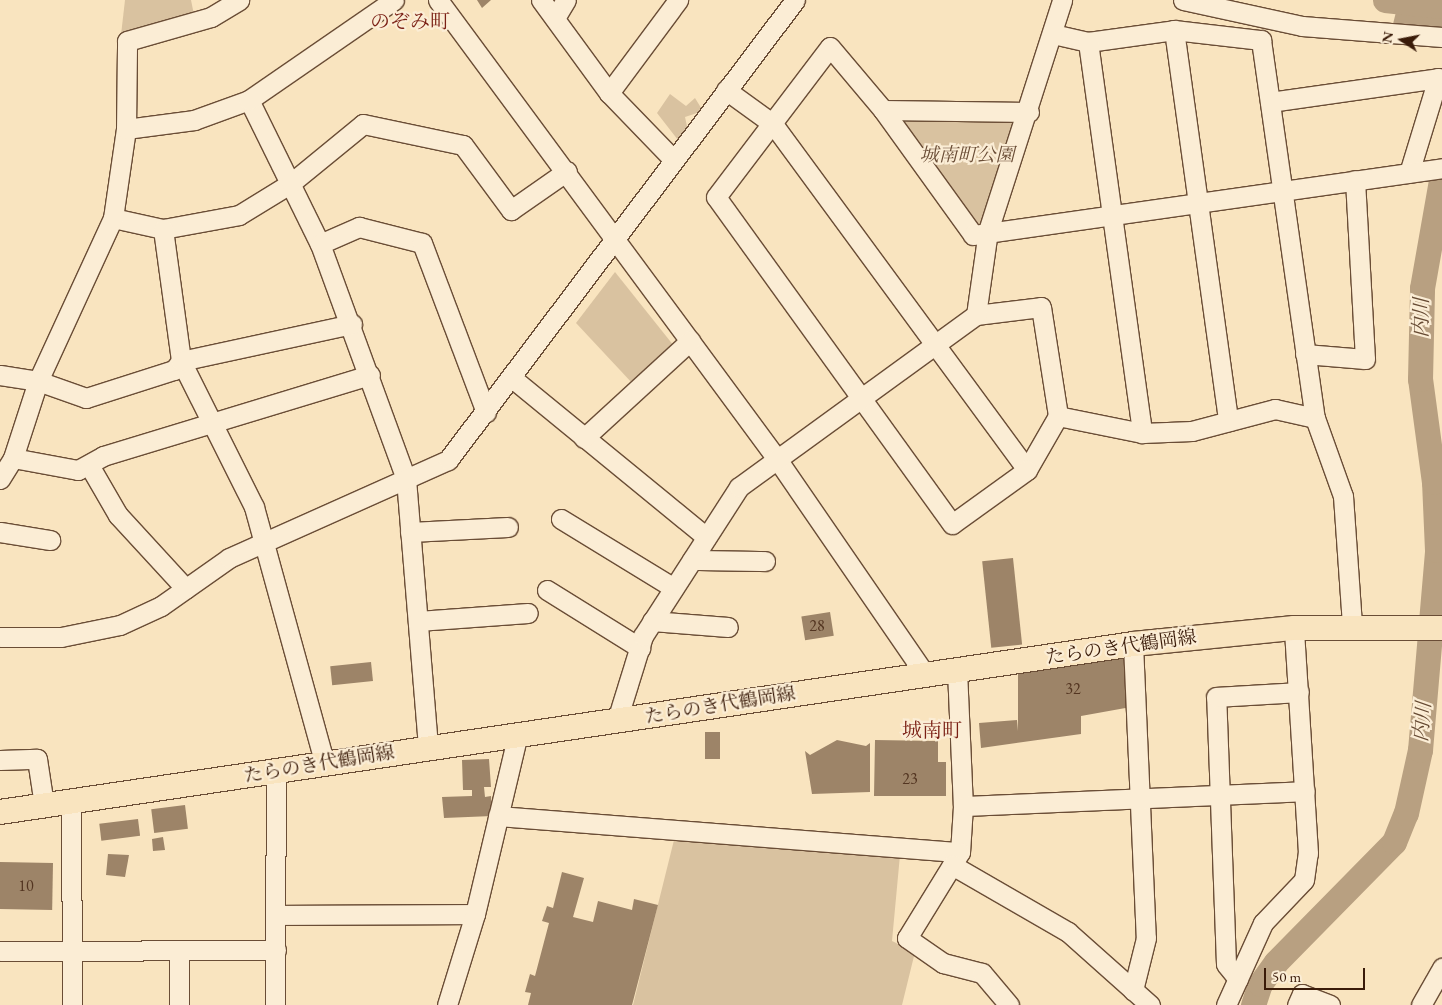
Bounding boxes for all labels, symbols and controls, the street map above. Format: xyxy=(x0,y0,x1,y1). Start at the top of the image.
district label: のぞみ町 xyxy=(370,9,450,33)
north arrow xyxy=(1377,15,1427,65)
text: N xyxy=(1377,30,1397,44)
park label: 城南町公園 xyxy=(920,144,1014,166)
water label: 内川 xyxy=(1409,298,1433,338)
house number: 28 xyxy=(809,616,825,636)
street label: たらのき代鶴岡線 xyxy=(1044,625,1198,669)
house number: 32 xyxy=(1065,679,1081,699)
street label: たらのき代鶴岡線 xyxy=(643,682,797,728)
water label: 内川 xyxy=(1408,701,1436,743)
district label: 城南町 xyxy=(902,718,962,742)
street label: たらのき代鶴岡線 xyxy=(242,741,396,787)
house number: 23 xyxy=(902,769,918,789)
house number: 10 xyxy=(18,876,34,896)
scale bar xyxy=(1267,958,1368,990)
text: 50 m xyxy=(1272,967,1301,986)

